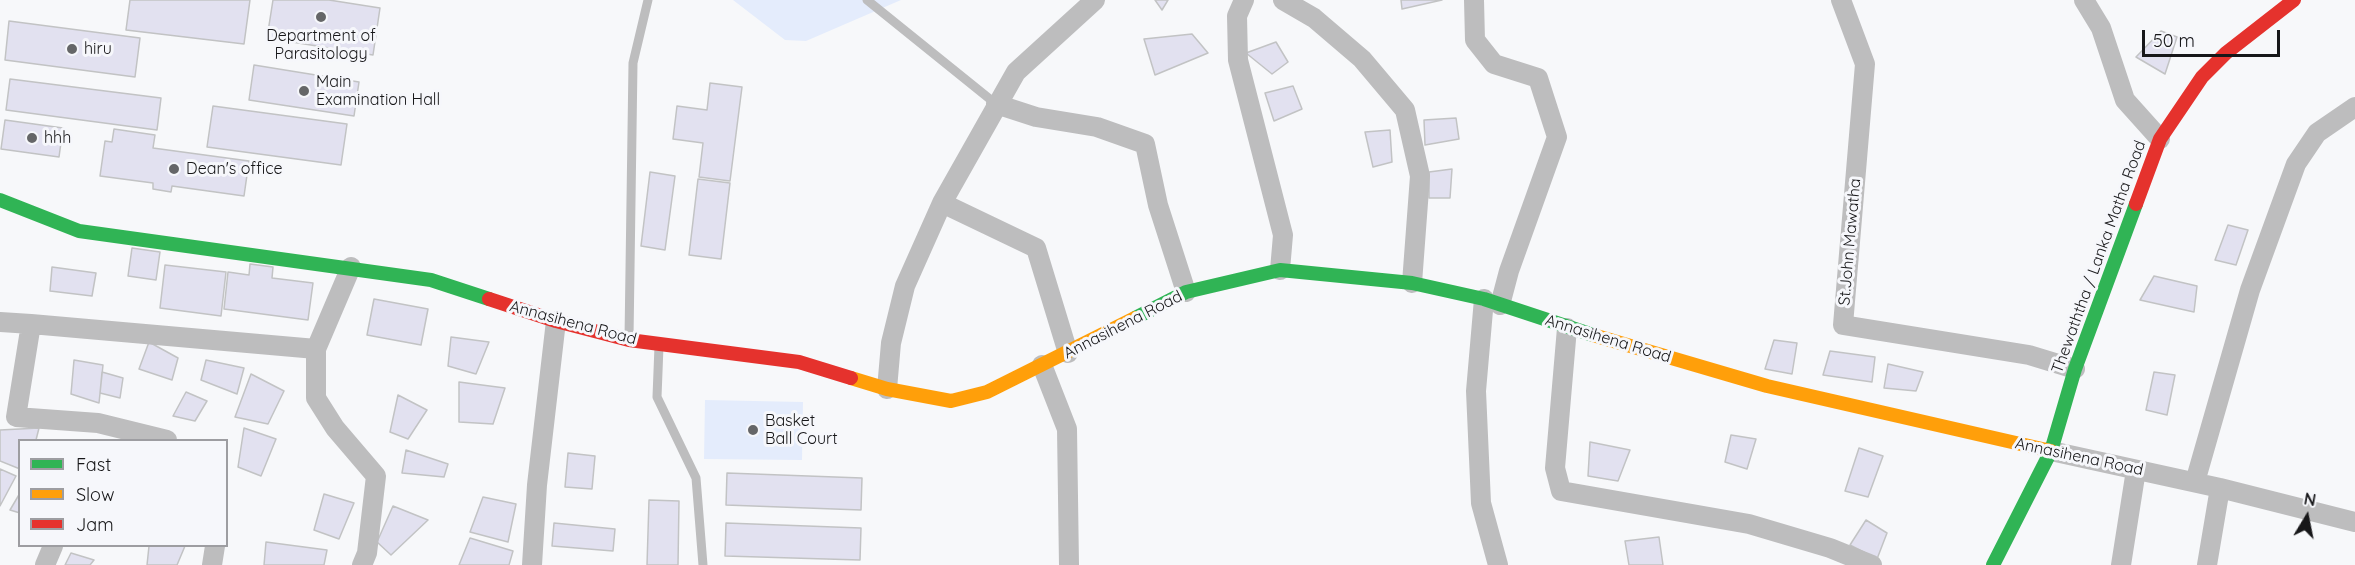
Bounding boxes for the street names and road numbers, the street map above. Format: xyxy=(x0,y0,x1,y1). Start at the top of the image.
street label: Thewaththa / Lanka Matha Road xyxy=(2048,138,2150,376)
street label: St.John Mawatha xyxy=(1835,178,1865,306)
street label: Annasihena Road xyxy=(1060,287,1186,363)
street label: Annasihena Road xyxy=(507,297,639,349)
street label: Annasihena Road xyxy=(1543,311,1673,367)
street label: Annasihena Road xyxy=(2013,434,2145,480)

